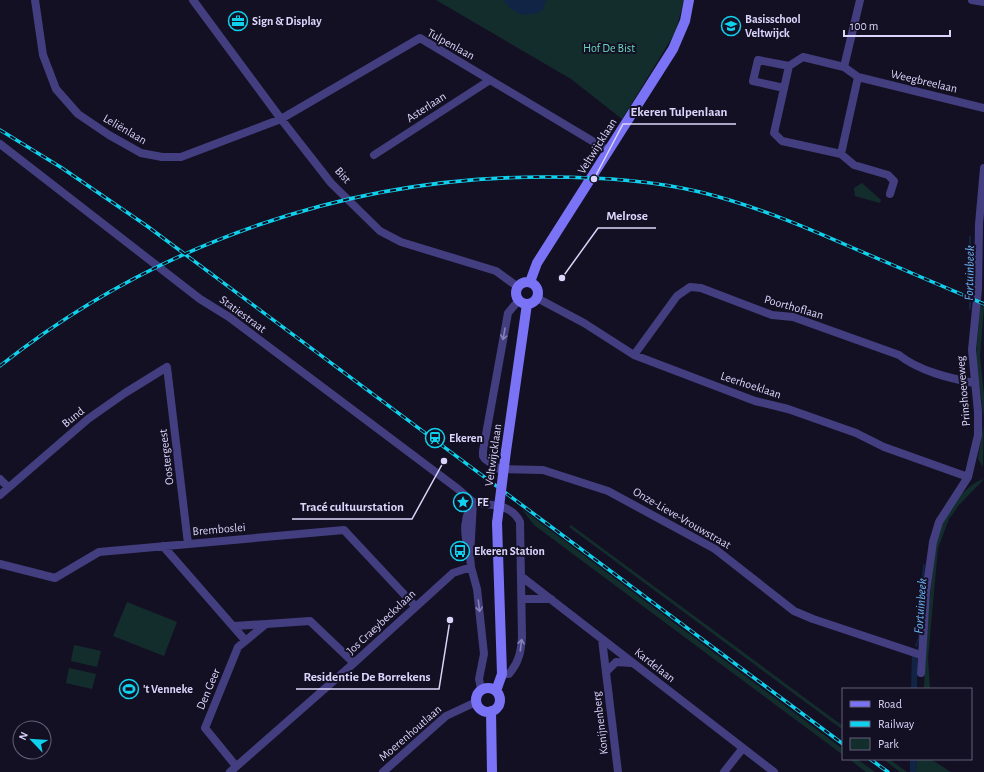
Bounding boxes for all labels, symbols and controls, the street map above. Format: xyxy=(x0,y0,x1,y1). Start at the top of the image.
office icon: Sign & Display xyxy=(227,10,249,32)
scale bar xyxy=(844,12,950,38)
place label: Basisschool Veltwijck xyxy=(745,13,801,40)
place label: Sign & Display xyxy=(252,15,322,28)
school or university icon: Basisschool Veltwijck xyxy=(720,15,742,37)
text: 100 m xyxy=(850,20,878,32)
street label: Tulpenlaan xyxy=(425,26,477,62)
park label: Hof De Bist xyxy=(583,42,635,54)
street label: Weegbreelaan xyxy=(889,67,959,95)
street label: Asterlaan xyxy=(404,90,448,124)
callout: Ekeren Tulpenlaan xyxy=(623,99,736,124)
text: Ekeren Tulpenlaan xyxy=(631,106,728,119)
street label: Leliënlaan xyxy=(101,112,149,146)
street label: Veltwijcklaan xyxy=(575,116,620,176)
street label: Bist xyxy=(333,164,353,186)
callout: Melrose xyxy=(598,203,656,228)
text: Melrose xyxy=(606,210,648,223)
water label: Fortuinbeek xyxy=(963,245,977,301)
street label: Statiestraat xyxy=(218,293,269,335)
street label: Poorthoflaan xyxy=(763,293,825,321)
one-way arrow xyxy=(500,327,508,340)
street label: Prinshoeveweg xyxy=(954,355,972,427)
street label: Leerhoeklaan xyxy=(719,370,783,400)
street label: Bund xyxy=(60,405,86,429)
street label: Veltwijcklaan xyxy=(483,423,504,487)
station icon: Ekeren xyxy=(424,427,446,449)
street label: Oostergeest xyxy=(157,428,175,486)
place label: Ekeren xyxy=(449,432,483,444)
street label: Onze-Lieve-Vrouwstraat xyxy=(631,485,733,551)
place icon: FE xyxy=(452,491,474,513)
callout: Tracé cultuurstation xyxy=(292,494,412,519)
place label: FE xyxy=(477,496,489,508)
text: Tracé cultuurstation xyxy=(300,501,404,514)
street label: Bremboslei xyxy=(192,521,246,537)
bus stop icon: Ekeren Station xyxy=(449,540,471,562)
place label: Ekeren Station xyxy=(474,545,545,557)
water label: Fortuinbeek xyxy=(913,578,929,634)
street label: Jos Craeybeckxlaan xyxy=(344,587,418,657)
one-way arrow xyxy=(475,599,482,612)
one-way arrow xyxy=(517,639,525,652)
street label: Kardelaan xyxy=(633,646,677,684)
callout: Residentie De Borrekens xyxy=(296,664,439,689)
street label: Den Geer xyxy=(194,667,222,711)
text: Residentie De Borrekens xyxy=(303,671,431,684)
sports icon: 't Venneke xyxy=(118,678,140,700)
place label: 't Venneke xyxy=(143,683,193,695)
legend xyxy=(842,688,972,760)
street label: Konijnenberg xyxy=(590,690,611,755)
text: Road xyxy=(878,698,902,710)
street label: Moerenhoutlaan xyxy=(376,703,444,763)
text: Railway xyxy=(878,718,914,731)
north arrow xyxy=(12,720,52,760)
text: N xyxy=(17,730,30,742)
text: Park xyxy=(878,738,899,750)

